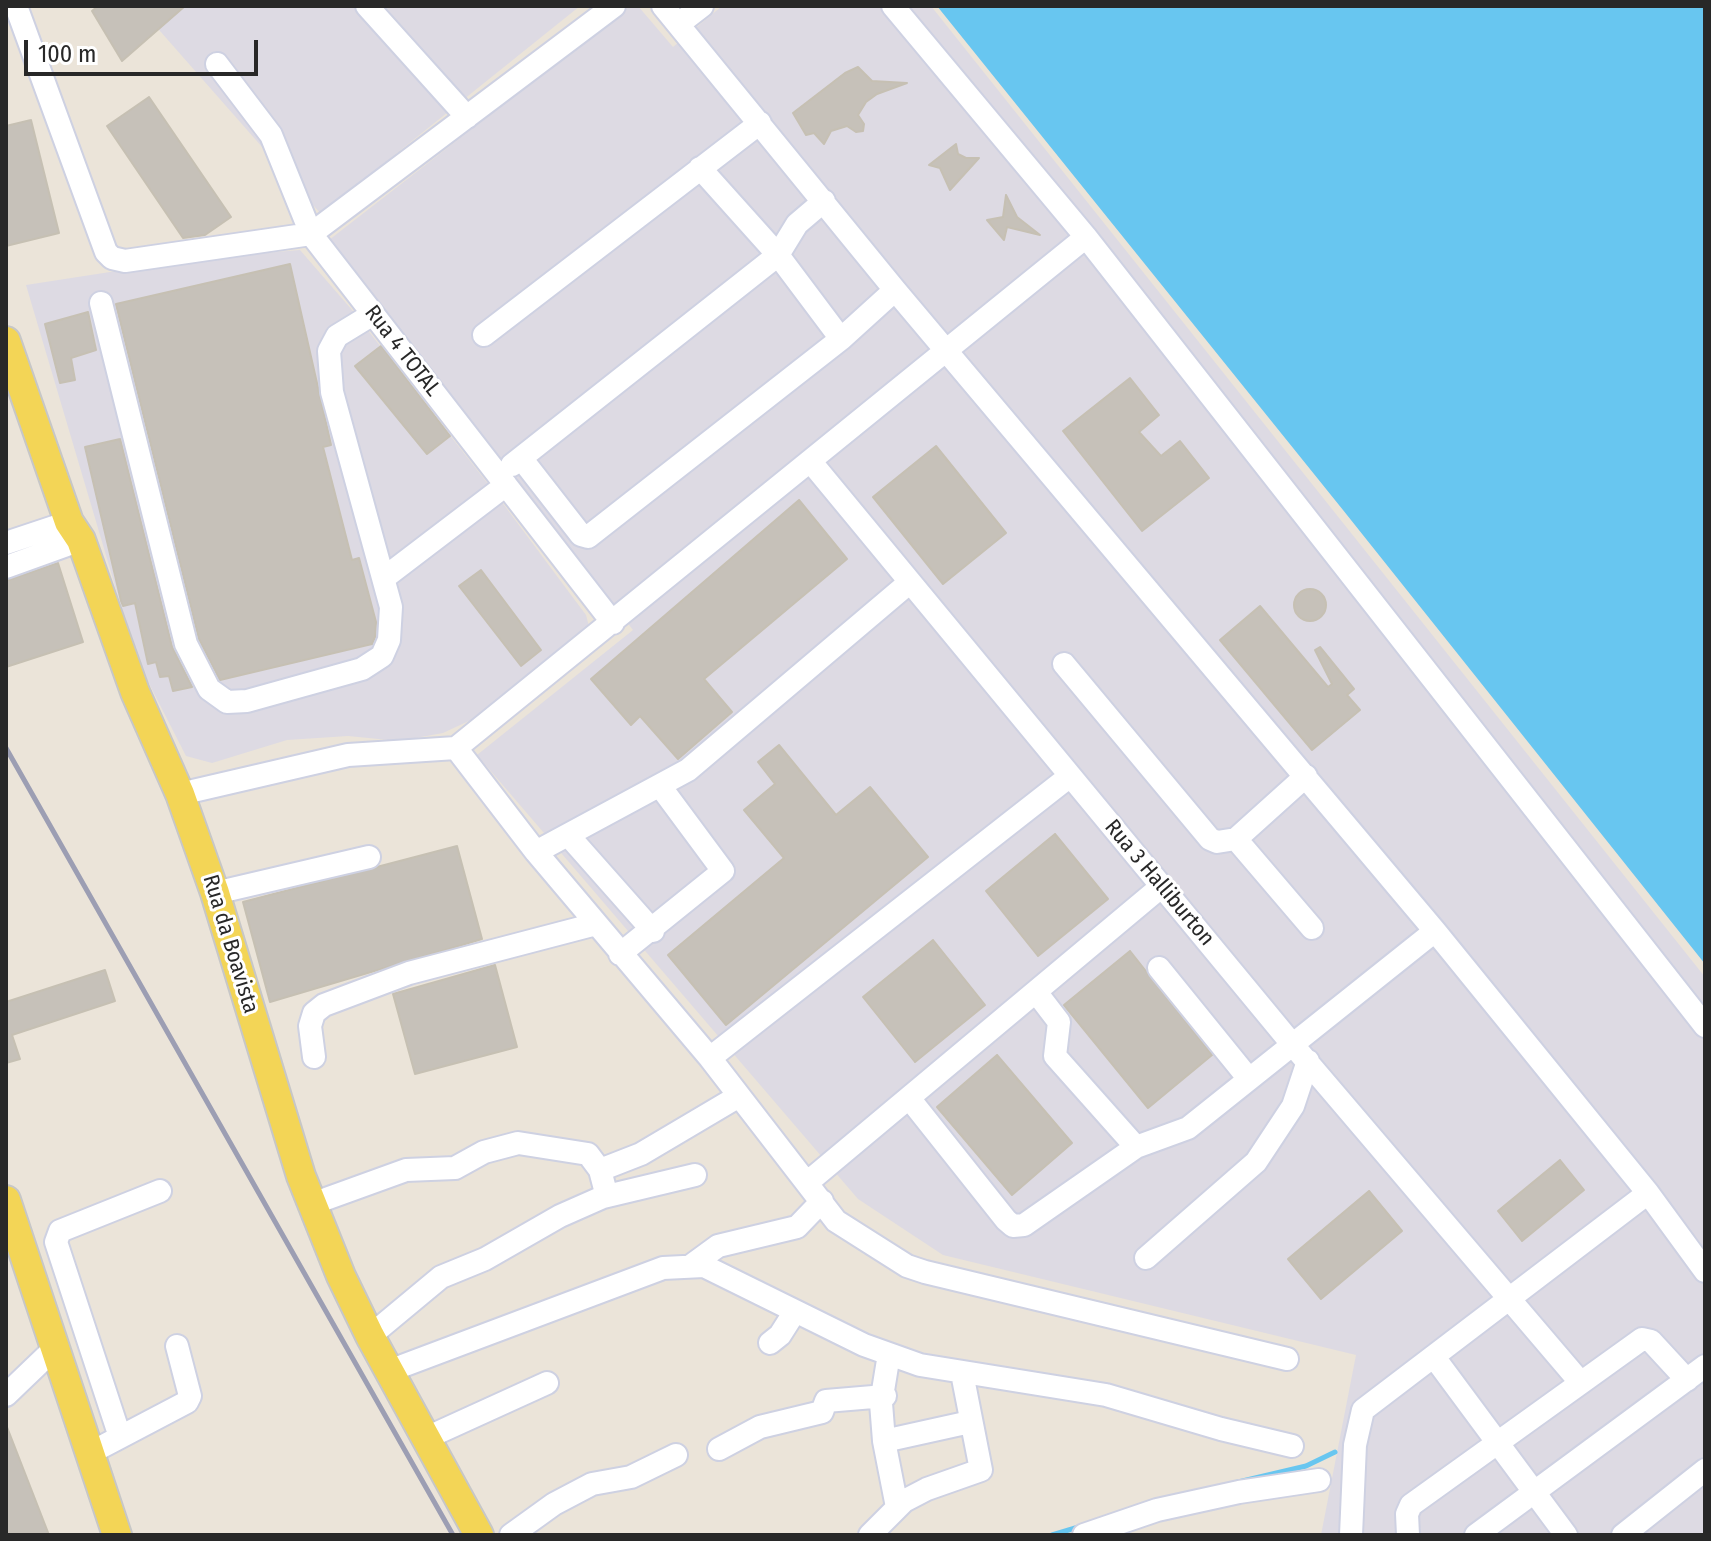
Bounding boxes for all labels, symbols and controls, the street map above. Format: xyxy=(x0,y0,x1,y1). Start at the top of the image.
scale bar xyxy=(28,24,262,74)
text: 100 m xyxy=(38,40,96,68)
street label: Rua 4 TOTAL xyxy=(358,300,446,402)
street label: Rua 3 Halliburton xyxy=(1099,815,1219,951)
street label: Rua da Boavista xyxy=(196,871,264,1017)

